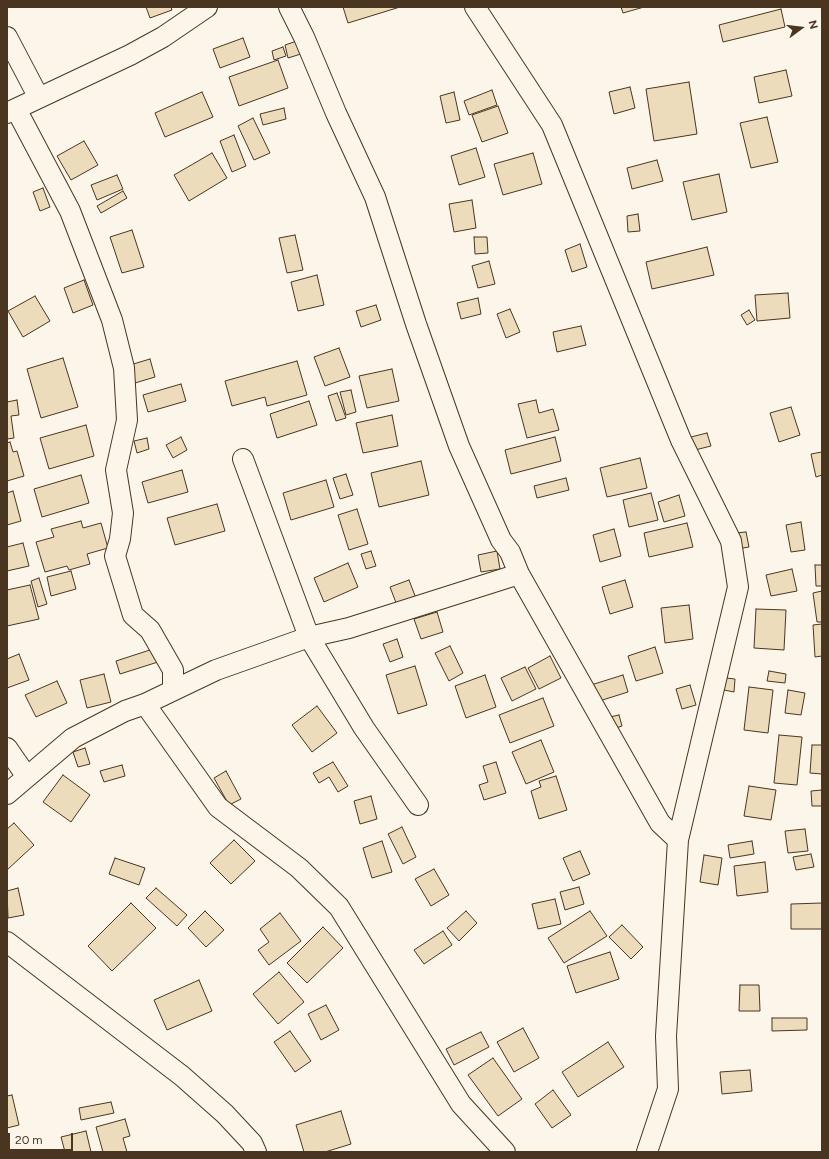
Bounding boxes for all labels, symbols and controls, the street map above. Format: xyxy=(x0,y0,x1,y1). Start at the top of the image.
north arrow xyxy=(781,8,821,48)
text: N xyxy=(806,19,820,31)
scale bar xyxy=(10,1125,75,1151)
text: 20 m xyxy=(15,1133,43,1147)

